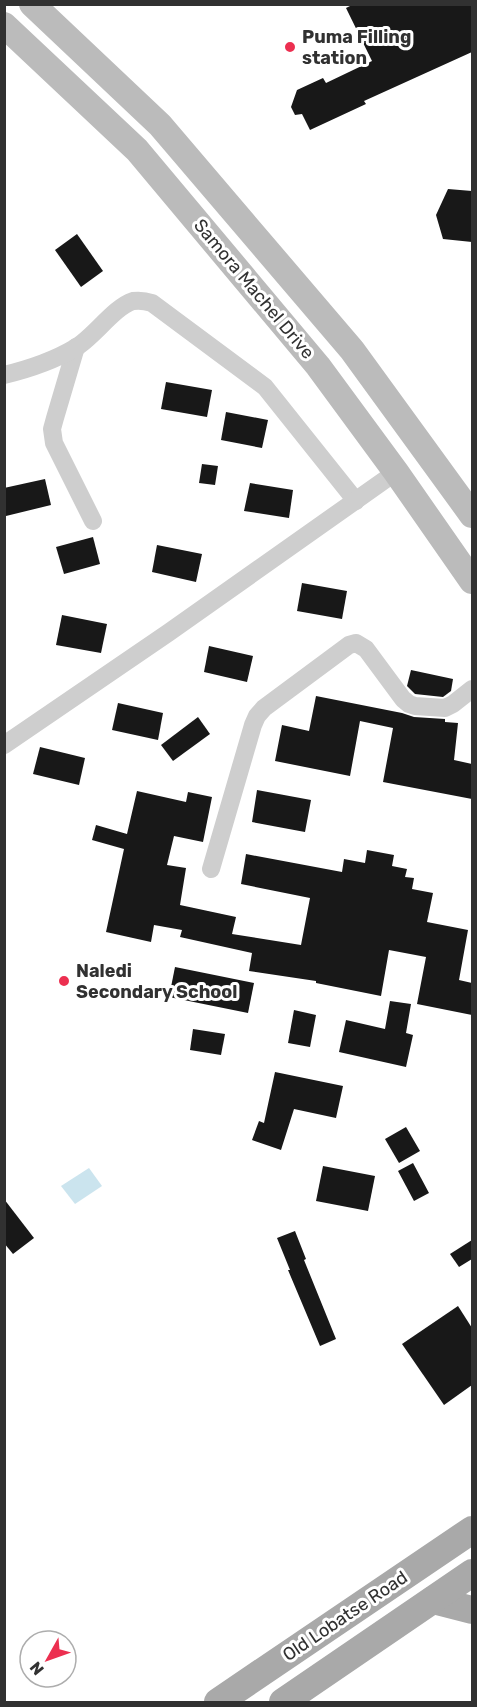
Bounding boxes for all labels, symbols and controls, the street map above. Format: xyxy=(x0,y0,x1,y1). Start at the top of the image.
place label: Puma Filling station xyxy=(302,26,411,69)
marker: Puma Filling station xyxy=(283,40,297,54)
street label: Samora Machel Drive xyxy=(189,215,319,363)
place label: Naledi Secondary School xyxy=(76,960,238,1003)
marker: Naledi Secondary School xyxy=(57,974,71,988)
street label: Old Lobatse Road xyxy=(278,1566,412,1666)
north arrow xyxy=(18,1629,78,1689)
text: N xyxy=(26,1658,48,1679)

